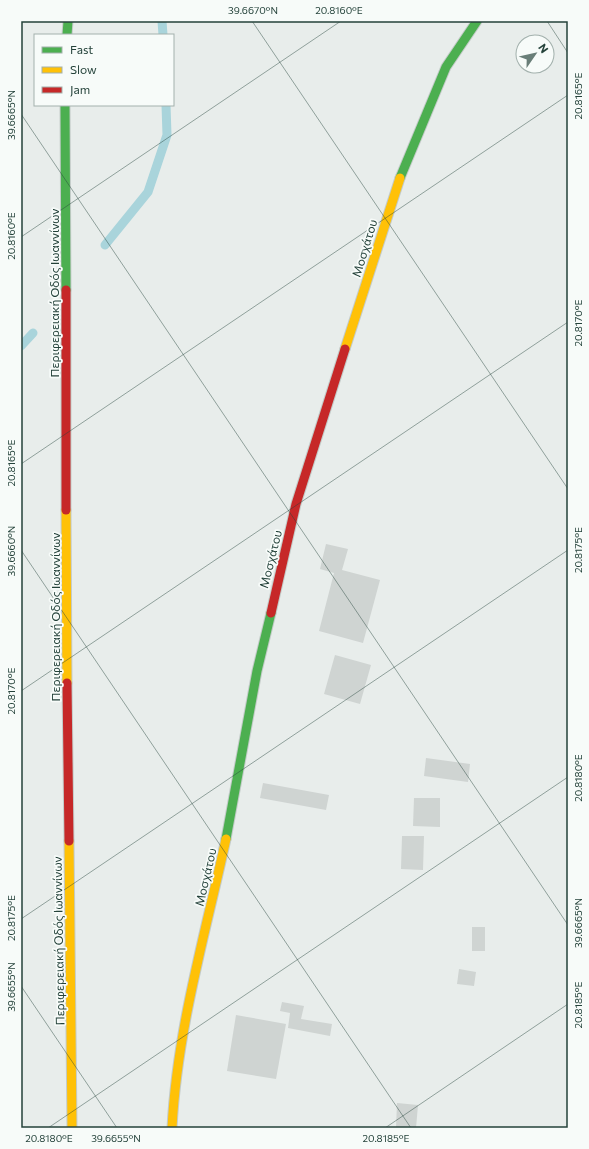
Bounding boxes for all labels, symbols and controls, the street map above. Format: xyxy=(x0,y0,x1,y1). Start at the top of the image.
text: 39.6670°N xyxy=(228,4,278,16)
text: 20.8160°E xyxy=(315,4,363,16)
legend xyxy=(34,34,174,106)
north arrow xyxy=(515,34,555,74)
text: N xyxy=(536,41,551,55)
text: Fast xyxy=(70,42,93,56)
text: Slow xyxy=(70,62,97,76)
text: 20.8165°E xyxy=(572,73,584,119)
text: Jam xyxy=(70,82,90,97)
text: 39.6665°N xyxy=(5,90,17,140)
street label: Περιφερειακή Οδός Ιωαννίνων xyxy=(47,209,61,377)
text: 20.8160°E xyxy=(5,212,17,260)
street label: Μοσχάτου xyxy=(349,217,379,278)
text: 20.8170°E xyxy=(572,300,584,346)
text: 20.8165°E xyxy=(5,440,17,486)
text: 39.6660°N xyxy=(5,526,17,576)
text: 20.8175°E xyxy=(572,527,584,573)
street label: Μοσχάτου xyxy=(256,528,284,590)
street label: Περιφερειακή Οδός Ιωαννίνων xyxy=(48,533,62,701)
text: 20.8170°E xyxy=(5,668,17,714)
text: 20.8180°E xyxy=(572,754,584,802)
street label: Μοσχάτου xyxy=(191,846,219,908)
street label: Περιφερειακή Οδός Ιωαννίνων xyxy=(50,856,66,1026)
text: 20.8175°E xyxy=(5,895,17,941)
text: 39.6665°N xyxy=(572,898,584,948)
text: 39.6655°N xyxy=(5,962,17,1012)
text: 20.8185°E xyxy=(572,982,584,1028)
text: 20.8180°E xyxy=(25,1132,73,1144)
text: 39.6655°N xyxy=(91,1132,141,1144)
text: 20.8185°E xyxy=(363,1132,409,1144)

